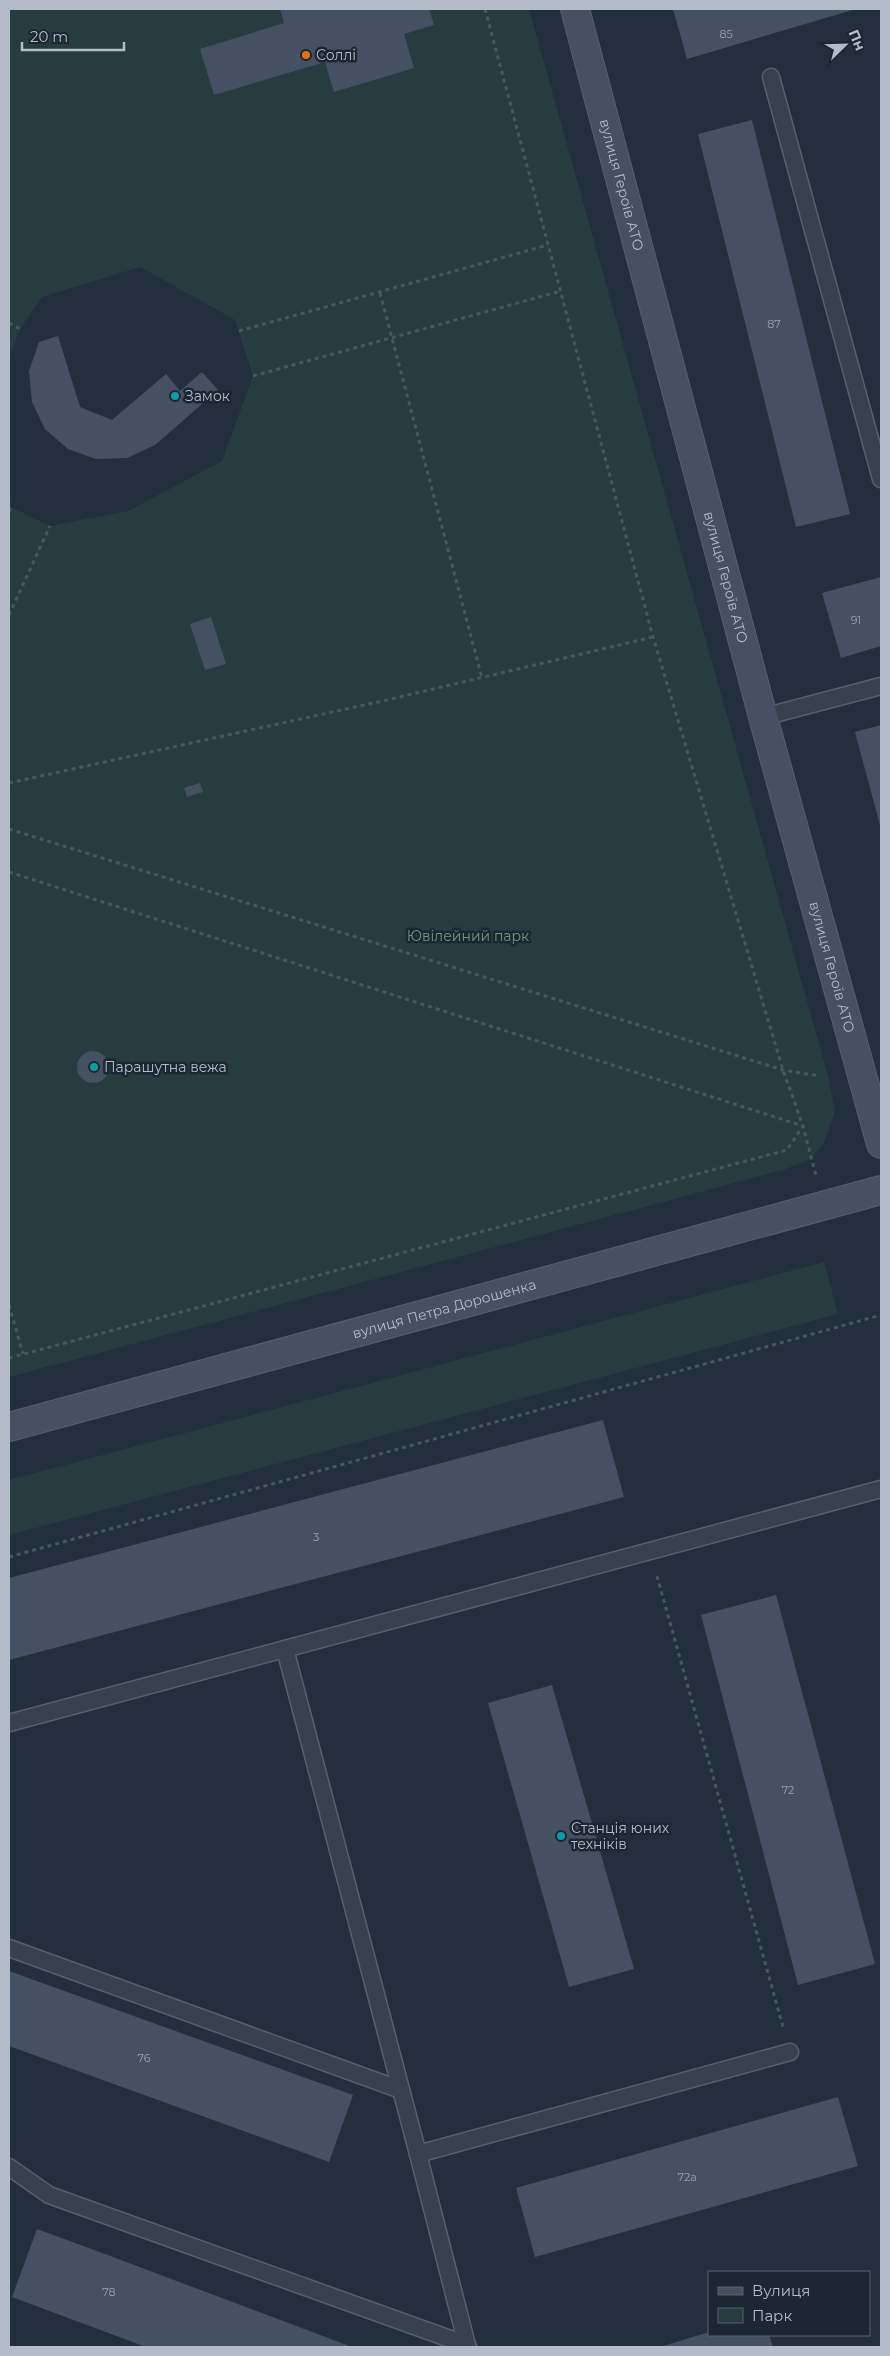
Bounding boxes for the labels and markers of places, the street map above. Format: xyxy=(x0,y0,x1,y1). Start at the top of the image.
place label: Соллі xyxy=(316,46,356,64)
marker: Соллі xyxy=(300,49,312,61)
place label: Замок xyxy=(185,387,230,405)
marker: Замок xyxy=(169,390,181,402)
place label: Парашутна вежа xyxy=(104,1058,227,1076)
marker: Парашутна вежа xyxy=(88,1061,100,1073)
place label: Станція юних техніків xyxy=(571,1819,670,1853)
marker: Станція юних техніків xyxy=(555,1830,567,1842)

